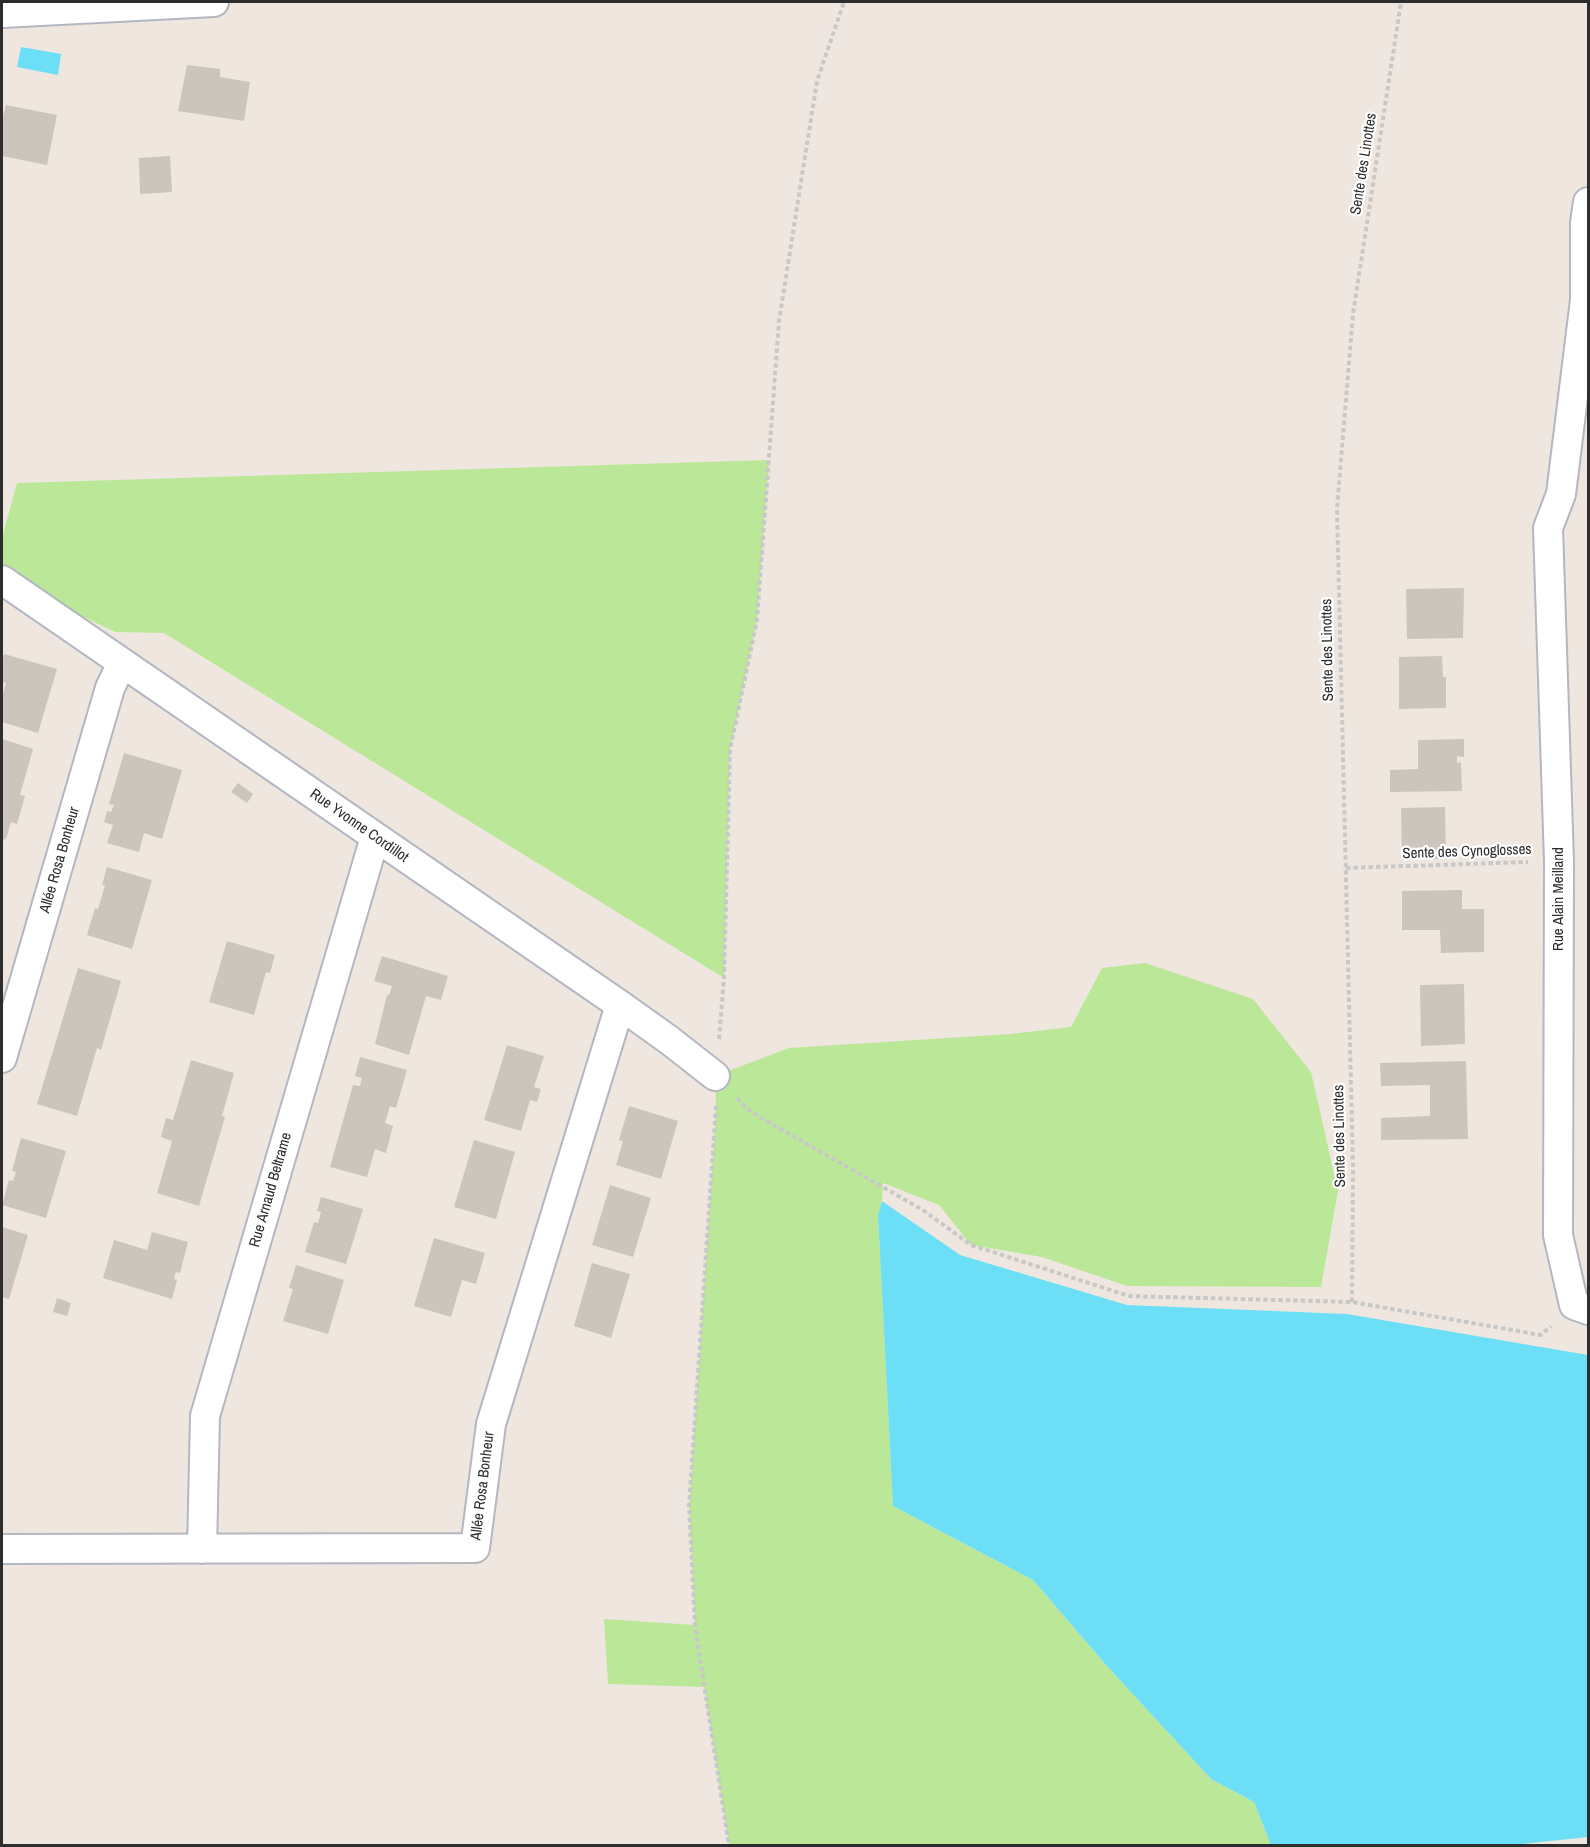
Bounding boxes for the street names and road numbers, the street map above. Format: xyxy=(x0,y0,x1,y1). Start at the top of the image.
street label: Sente des Linottes xyxy=(1347,112,1381,216)
street label: Sente des Linottes xyxy=(1318,599,1338,701)
street label: Rue Yvonne Cordillot xyxy=(306,785,412,867)
street label: Allée Rosa Bonheur xyxy=(36,805,84,915)
street label: Sente des Cynoglosses xyxy=(1402,841,1532,863)
street label: Rue Alain Meilland xyxy=(1550,847,1568,951)
street label: Sente des Linottes xyxy=(1330,1085,1350,1187)
street label: Rue Arnaud Beltrame xyxy=(246,1131,296,1249)
street label: Allée Rosa Bonheur xyxy=(467,1431,499,1541)

